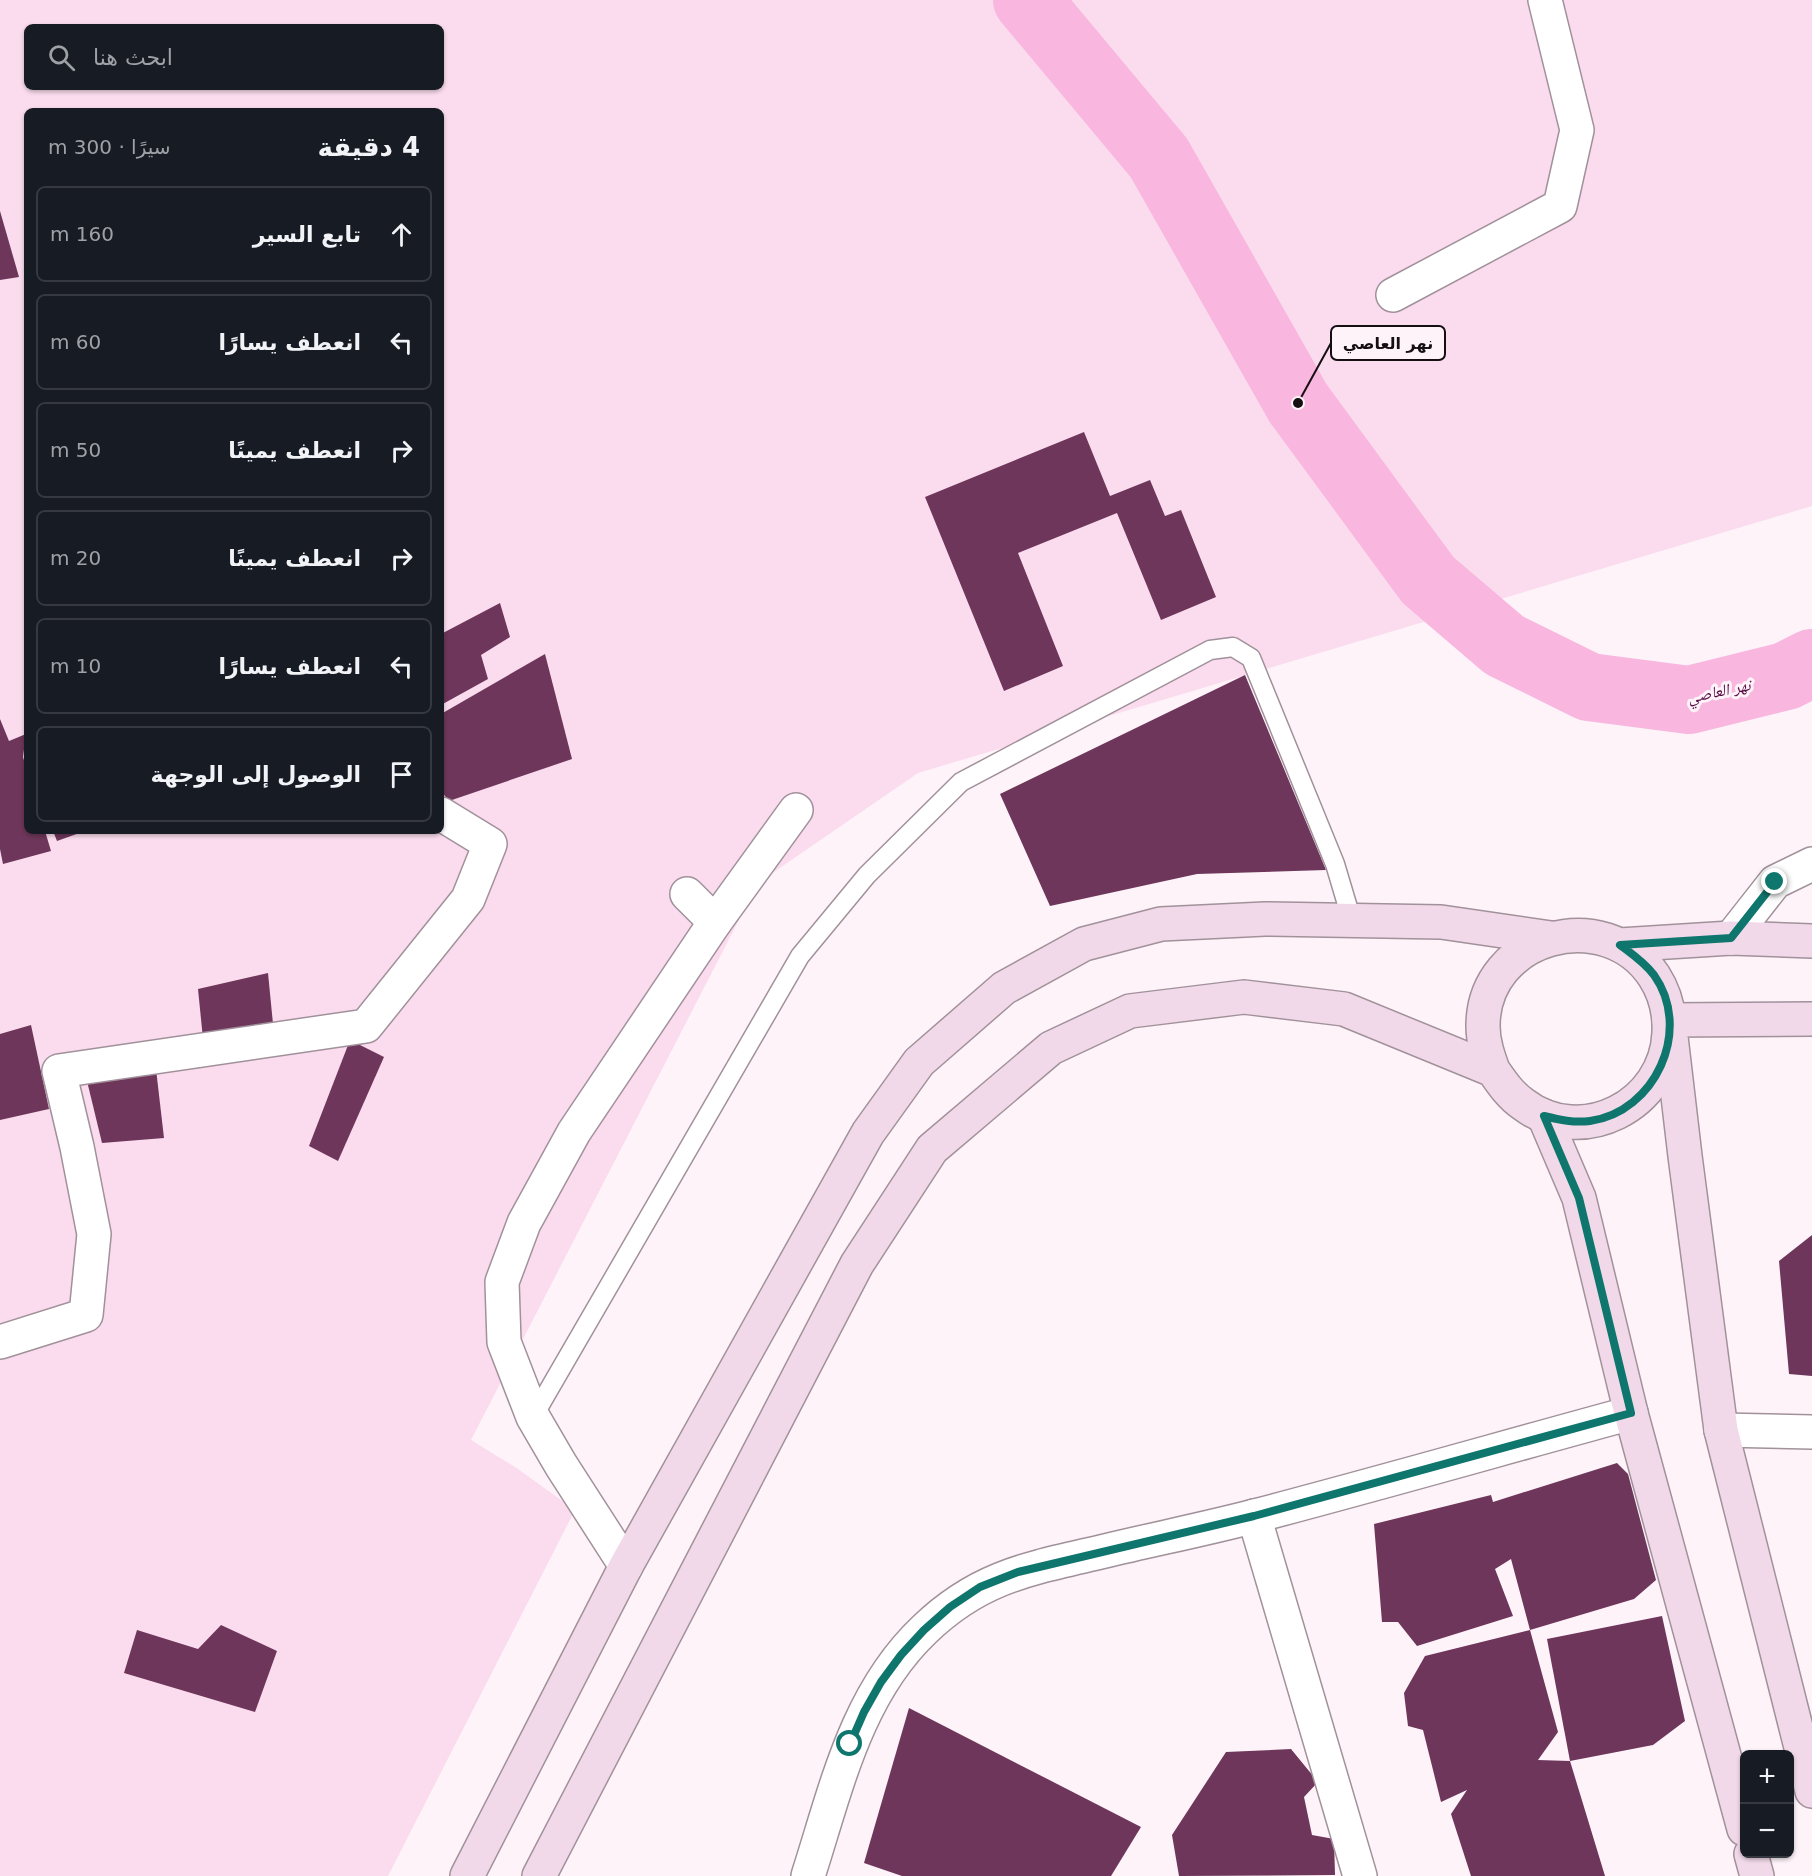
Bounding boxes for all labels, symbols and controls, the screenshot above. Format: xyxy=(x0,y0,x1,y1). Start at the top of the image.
search box xyxy=(24,24,444,90)
icon: search xyxy=(45,41,78,74)
text: ابحث هنا xyxy=(93,45,173,70)
text: 4 دقيقة xyxy=(317,132,420,162)
text: سيرًا · 300 m xyxy=(48,135,171,159)
icon: ahead xyxy=(385,218,418,251)
text: 160 m xyxy=(50,222,114,246)
text: تابع السير xyxy=(253,222,361,247)
icon: left xyxy=(385,326,418,359)
callout: نهر العاصي xyxy=(1331,326,1445,360)
text: 60 m xyxy=(50,330,101,354)
text: انعطف يسارًا xyxy=(218,330,361,355)
text: نهر العاصي xyxy=(1343,334,1433,354)
icon: right xyxy=(385,434,418,467)
text: 50 m xyxy=(50,438,101,462)
text: انعطف يمينًا xyxy=(228,438,361,463)
icon: right xyxy=(385,542,418,575)
text: 20 m xyxy=(50,546,101,570)
text: انعطف يمينًا xyxy=(228,546,361,571)
icon: left xyxy=(385,650,418,683)
text: 10 m xyxy=(50,654,101,678)
text: انعطف يسارًا xyxy=(218,654,361,679)
water label: نهر العاصي xyxy=(1686,675,1755,710)
icon: arrive xyxy=(385,758,418,791)
text: الوصول إلى الوجهة xyxy=(151,762,361,787)
route end xyxy=(1761,868,1787,894)
route start xyxy=(836,1730,862,1756)
map controls xyxy=(1740,1750,1794,1858)
button: + xyxy=(1740,1750,1794,1804)
button: − xyxy=(1740,1804,1794,1858)

